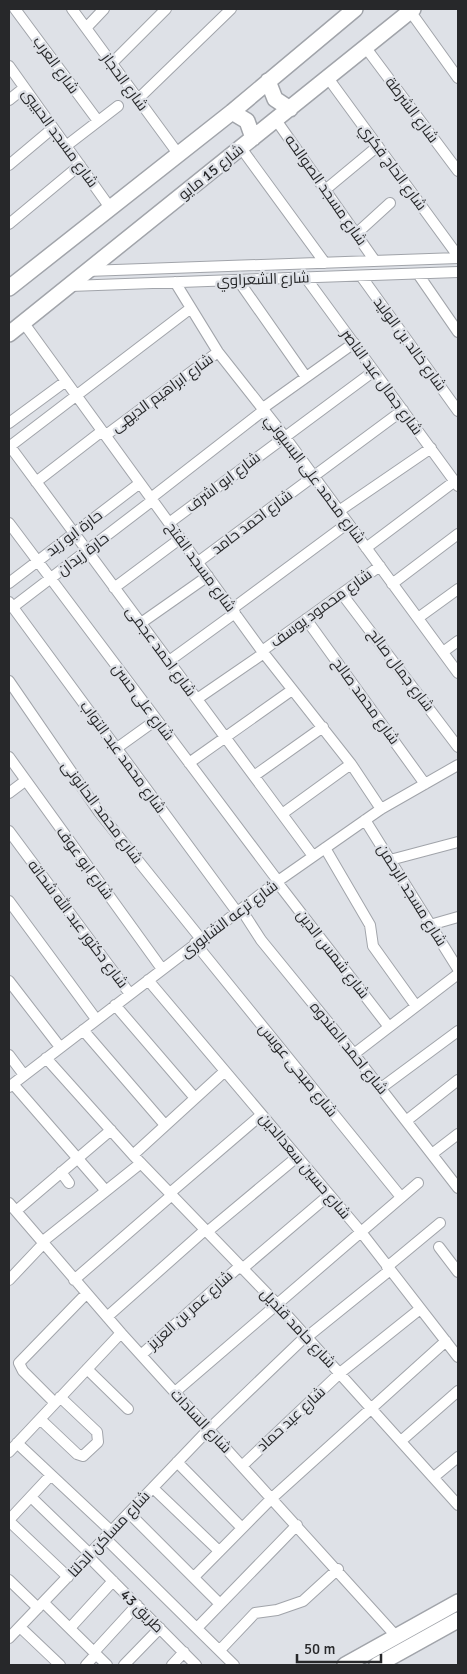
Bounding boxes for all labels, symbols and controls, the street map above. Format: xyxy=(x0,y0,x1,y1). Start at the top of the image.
street label: شارع العرب xyxy=(28,33,83,98)
street label: شارع الحجاز xyxy=(96,49,152,116)
street label: شارع الشرطة xyxy=(380,74,443,148)
street label: شارع مسجد الحبيبى xyxy=(16,85,102,192)
street label: شارع الحاج فكري xyxy=(353,120,431,216)
street label: شارع مسجد الصوالحه xyxy=(279,131,371,250)
street label: شارع 15 مايو xyxy=(175,140,248,205)
street label: شارع الشعراوي xyxy=(216,268,310,293)
street label: شارع خالد بن الوليد xyxy=(368,294,450,396)
street label: شارع جمال عبد الناصر xyxy=(335,325,426,440)
street label: شارع ابراهيم الديهى xyxy=(107,350,218,438)
street label: شارع محمد على البسيوني xyxy=(258,411,369,549)
street label: شارع ابو اشرف xyxy=(182,448,265,517)
street label: شارع احمد حامد xyxy=(208,486,297,560)
street label: حارة ابو زيد xyxy=(42,506,106,560)
street label: شارع مسجد الفتح xyxy=(161,518,240,617)
street label: حارة زيدان xyxy=(54,529,113,580)
street label: شارع محمود يوسف xyxy=(267,565,377,653)
street label: شارع احمد عجمى xyxy=(121,602,200,701)
street label: شارع جمال صالح xyxy=(362,625,438,716)
street label: شارع محمد صالح xyxy=(327,654,403,749)
street label: شارع على حسن xyxy=(107,660,178,745)
street label: شارع محمد عبد التواب xyxy=(75,697,170,818)
street label: شارع محمد الحانونى xyxy=(56,757,147,868)
street label: شارع ابو عوف xyxy=(51,823,117,904)
street label: شارع مسجد الرحمن xyxy=(372,841,451,950)
street label: شارع دكتور عبد الله شحاته xyxy=(22,856,133,993)
street label: شارع ترعه الشابورى xyxy=(177,877,282,963)
street label: شارع شمس الدين xyxy=(291,906,373,1003)
street label: شارع احمد المندوه xyxy=(305,998,392,1099)
street label: شارع صبحى عويس xyxy=(253,1020,341,1122)
street label: شارع حسين سعدالدين xyxy=(254,1109,354,1224)
street label: شارع عمر بن العزيز xyxy=(143,1267,238,1355)
street label: شارع حامد قنديل xyxy=(255,1285,339,1373)
street label: شارع عيد حماد xyxy=(253,1383,330,1457)
street label: شارع السادات xyxy=(165,1385,235,1458)
street label: شارع مساكن الدلتا xyxy=(64,1487,155,1582)
street label: طريق 43 xyxy=(116,1586,167,1637)
scale bar xyxy=(297,1632,381,1664)
text: 50 m xyxy=(304,1640,335,1658)

